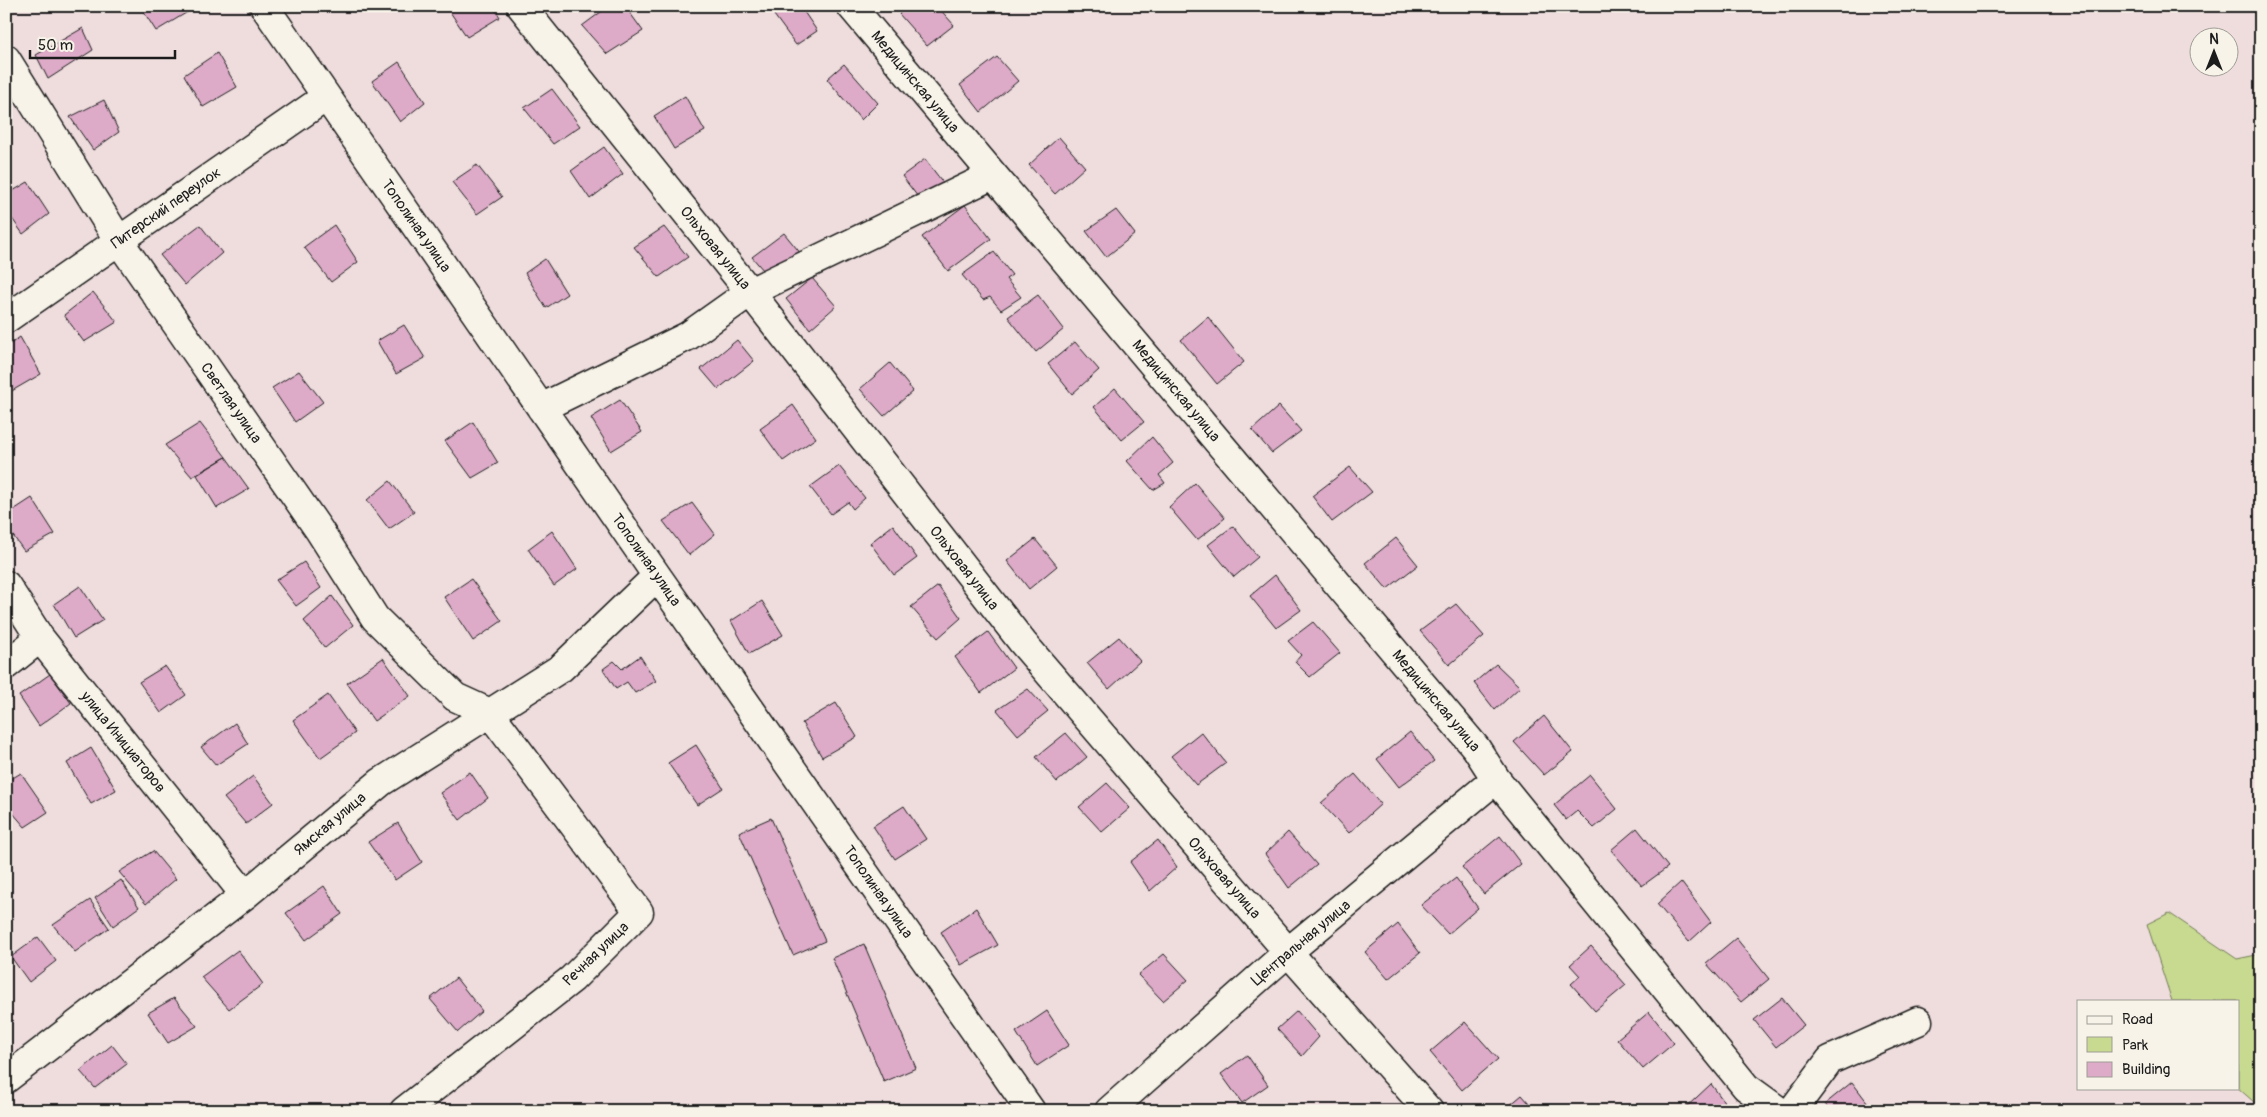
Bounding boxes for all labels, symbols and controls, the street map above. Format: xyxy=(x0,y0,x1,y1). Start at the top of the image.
street label: Медицинская улица xyxy=(867,27,963,137)
scale bar xyxy=(30,28,175,60)
north arrow xyxy=(2190,28,2240,78)
text: N xyxy=(2209,31,2219,48)
text: 50 m xyxy=(38,36,73,55)
street label: Питерский переулок xyxy=(107,163,225,253)
street label: Тополиная улица xyxy=(377,176,455,276)
street label: Ольховая улица xyxy=(676,202,754,294)
street label: Медицинская улица xyxy=(1128,336,1224,446)
street label: Светлая улица xyxy=(196,359,266,447)
street label: Тополиная улица xyxy=(607,510,685,610)
street label: Ольховая улица xyxy=(925,522,1003,614)
street label: Медицинская улица xyxy=(1388,646,1484,756)
street label: улица Инициаторов xyxy=(76,687,170,797)
street label: Ямская улица xyxy=(290,788,370,860)
street label: Ольховая улица xyxy=(1183,833,1265,923)
street label: Тополиная улица xyxy=(839,842,917,942)
street label: Центральная улица xyxy=(1247,896,1355,990)
street label: Речная улица xyxy=(559,918,633,990)
legend xyxy=(2077,1000,2240,1090)
text: Road xyxy=(2122,1010,2153,1029)
text: Park xyxy=(2122,1036,2149,1055)
text: Building xyxy=(2122,1060,2170,1079)

